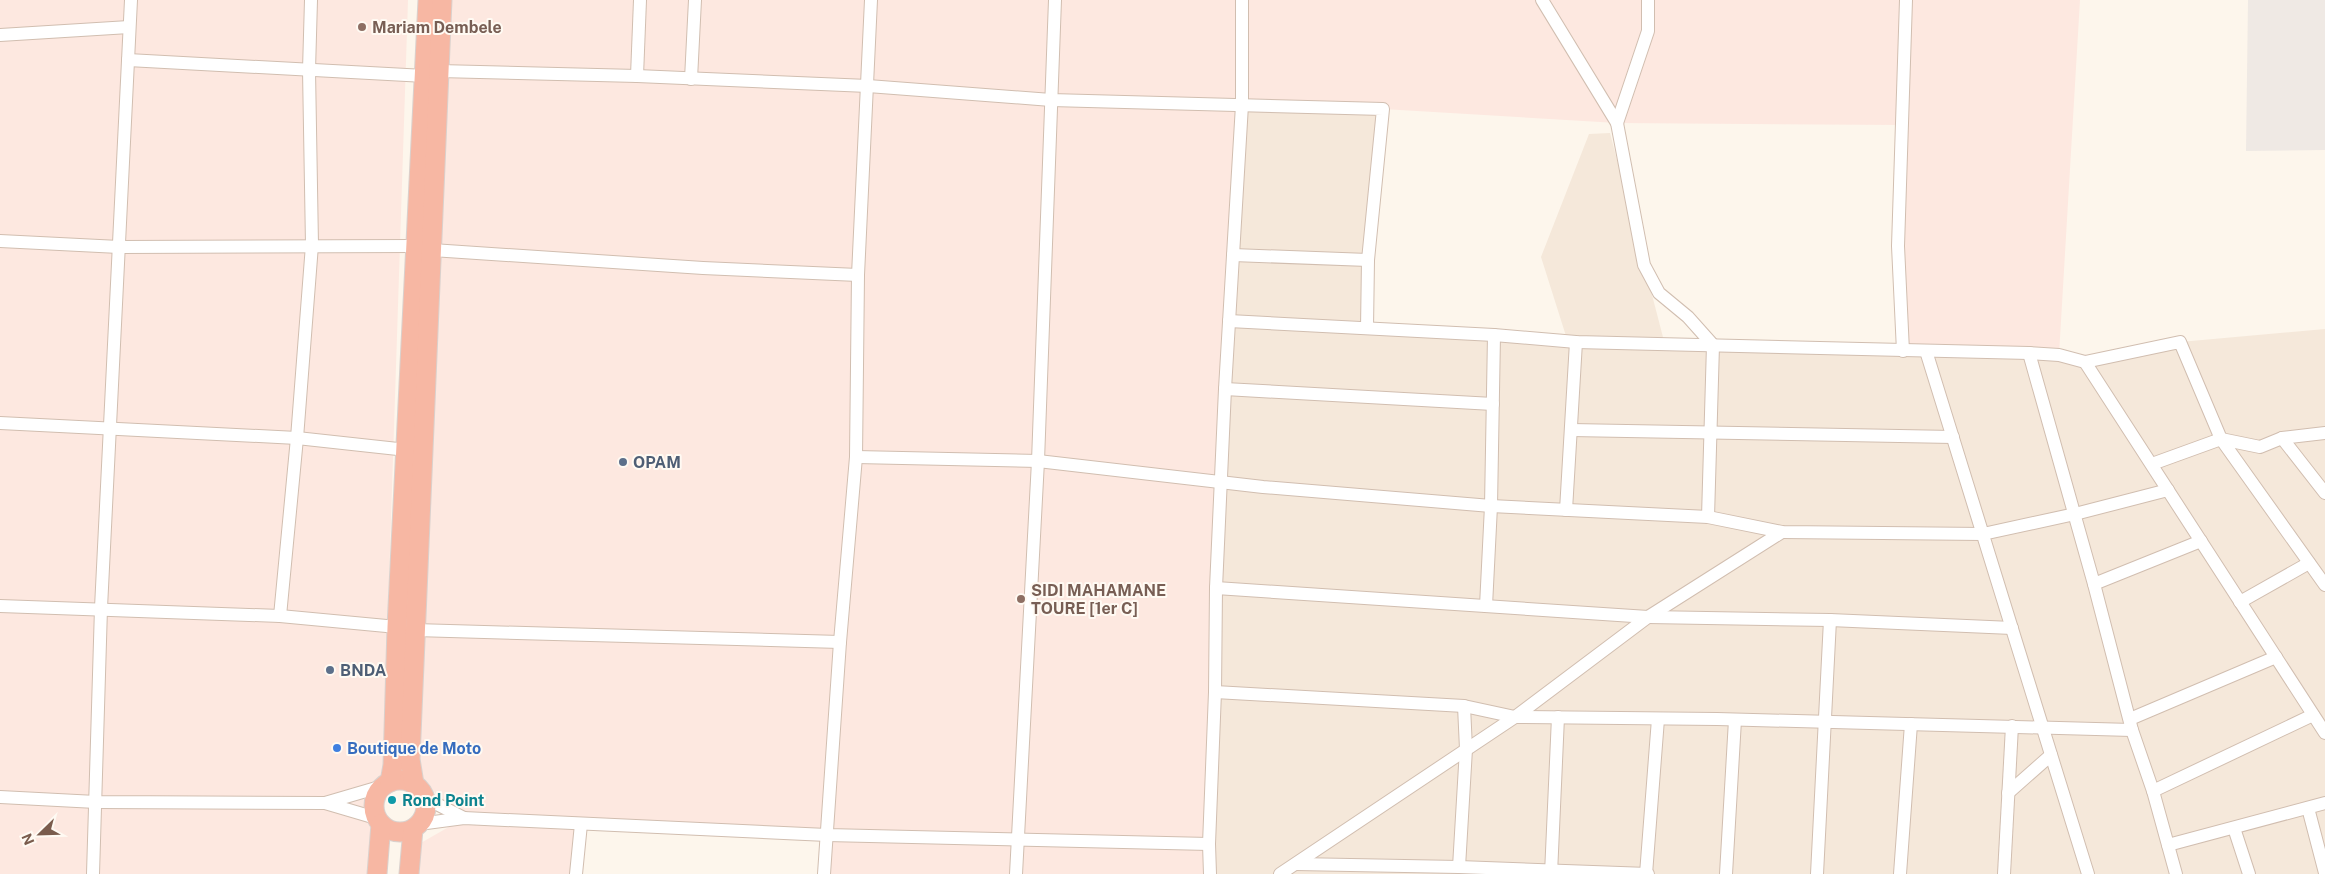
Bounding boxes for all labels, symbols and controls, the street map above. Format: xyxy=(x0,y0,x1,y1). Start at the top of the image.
place label: Mariam Dembele xyxy=(372,18,502,37)
marker: Mariam Dembele xyxy=(356,21,368,33)
place label: OPAM xyxy=(633,453,681,472)
marker: OPAM xyxy=(617,456,629,468)
place label: SIDI MAHAMANE TOURE [1er C] xyxy=(1031,581,1166,618)
marker: SIDI MAHAMANE TOURE [1er C] xyxy=(1015,593,1027,605)
place label: BNDA xyxy=(340,661,387,680)
marker: BNDA xyxy=(324,664,336,676)
place label: Boutique de Moto xyxy=(347,739,481,758)
marker: Boutique de Moto xyxy=(331,742,343,754)
place label: Rond Point xyxy=(402,791,485,810)
marker: Rond Point xyxy=(386,794,398,806)
north arrow xyxy=(15,809,65,859)
text: N xyxy=(19,831,38,847)

